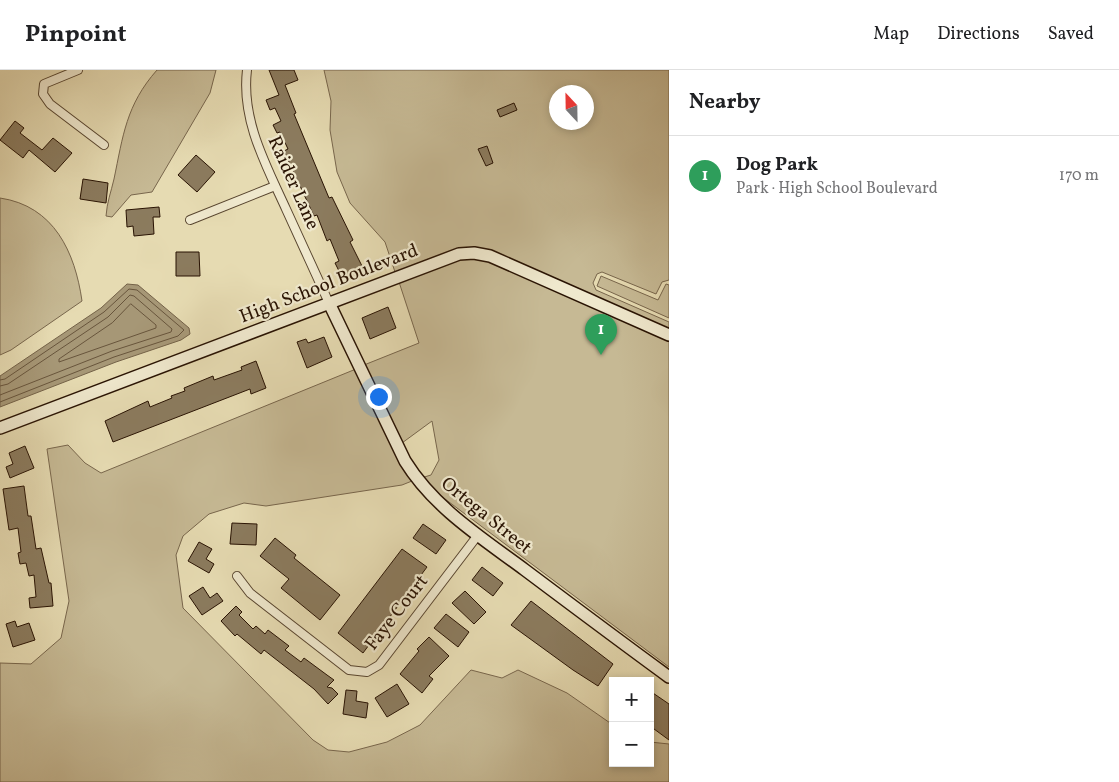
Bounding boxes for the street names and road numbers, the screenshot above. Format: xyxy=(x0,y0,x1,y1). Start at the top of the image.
street label: Raider Lane xyxy=(261,132,325,234)
street label: High School Boulevard xyxy=(236,238,422,330)
street label: Ortega Street xyxy=(435,471,537,561)
street label: Faye Court xyxy=(359,570,435,656)

